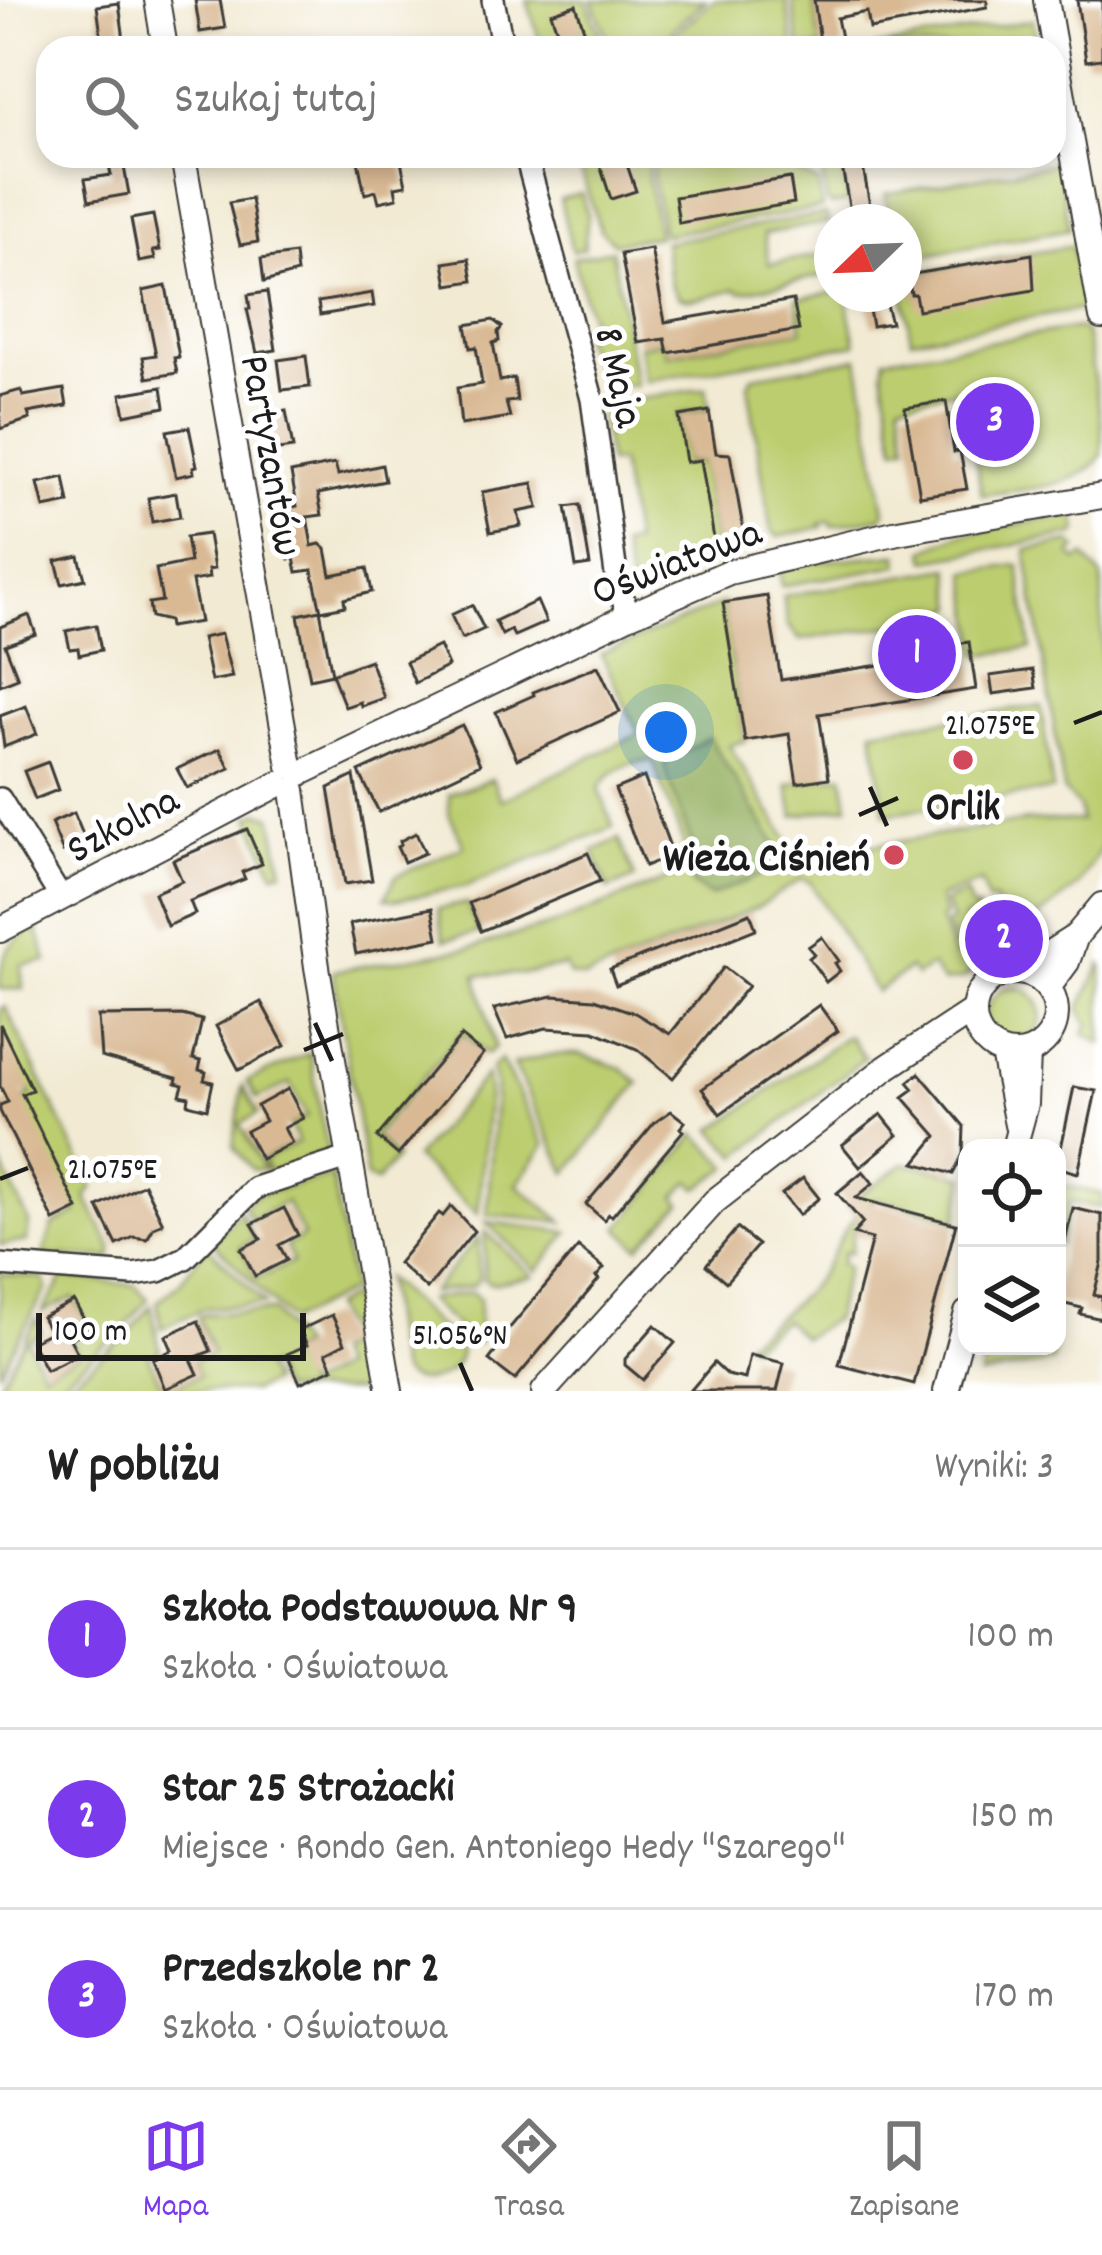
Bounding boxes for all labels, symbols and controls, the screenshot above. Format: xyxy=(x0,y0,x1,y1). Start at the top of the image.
search box xyxy=(36,36,1066,168)
icon: search xyxy=(78,69,144,135)
text: Szukaj tutaj xyxy=(174,70,378,134)
north arrow xyxy=(814,204,922,312)
street label: 8 Maja xyxy=(575,321,656,435)
street label: Partyzantów xyxy=(220,351,314,561)
pin: 3 xyxy=(956,377,1034,467)
street label: Oświatowa xyxy=(584,505,772,625)
pin: 1 xyxy=(878,609,956,699)
your location xyxy=(636,702,696,762)
text: 21.075°E xyxy=(945,707,1035,750)
marker: Orlik xyxy=(950,747,976,773)
street label: Szkolna xyxy=(57,773,192,883)
place label: Orlik xyxy=(926,781,1000,841)
place label: Wieża Ciśnień xyxy=(663,832,870,892)
marker: Wieża Ciśnień xyxy=(881,842,907,868)
pin: 2 xyxy=(965,894,1043,984)
map controls xyxy=(958,1139,1066,1355)
button: locate xyxy=(958,1139,1066,1247)
text: 21.075°E xyxy=(67,1151,157,1194)
button: layers xyxy=(958,1247,1066,1355)
scale bar xyxy=(36,1307,306,1360)
text: 100 m xyxy=(54,1310,127,1357)
text: 51.056°N xyxy=(413,1317,507,1360)
text: W pobliżu xyxy=(48,1433,220,1505)
text: Wyniki: 3 xyxy=(935,1442,1054,1497)
text: Szkoła Podstawowa Nr 9 xyxy=(162,1579,578,1643)
text: 1 xyxy=(83,1611,91,1666)
text: 100 m xyxy=(967,1611,1054,1666)
text: Szkoła · Oświatowa xyxy=(162,1643,447,1698)
text: Star 25 Strażacki xyxy=(162,1759,455,1823)
text: 2 xyxy=(78,1791,96,1846)
text: 150 m xyxy=(970,1791,1054,1846)
text: Miejsce · Rondo Gen. Antoniego Hedy "Szarego" xyxy=(162,1823,846,1878)
text: Przedszkole nr 2 xyxy=(162,1939,440,2003)
text: 3 xyxy=(78,1971,96,2026)
text: 170 m xyxy=(974,1971,1054,2026)
text: Szkoła · Oświatowa xyxy=(162,2003,447,2058)
tab: Mapa xyxy=(143,2113,209,2232)
tab: Trasa xyxy=(494,2113,564,2232)
tab: Zapisane xyxy=(849,2113,959,2232)

